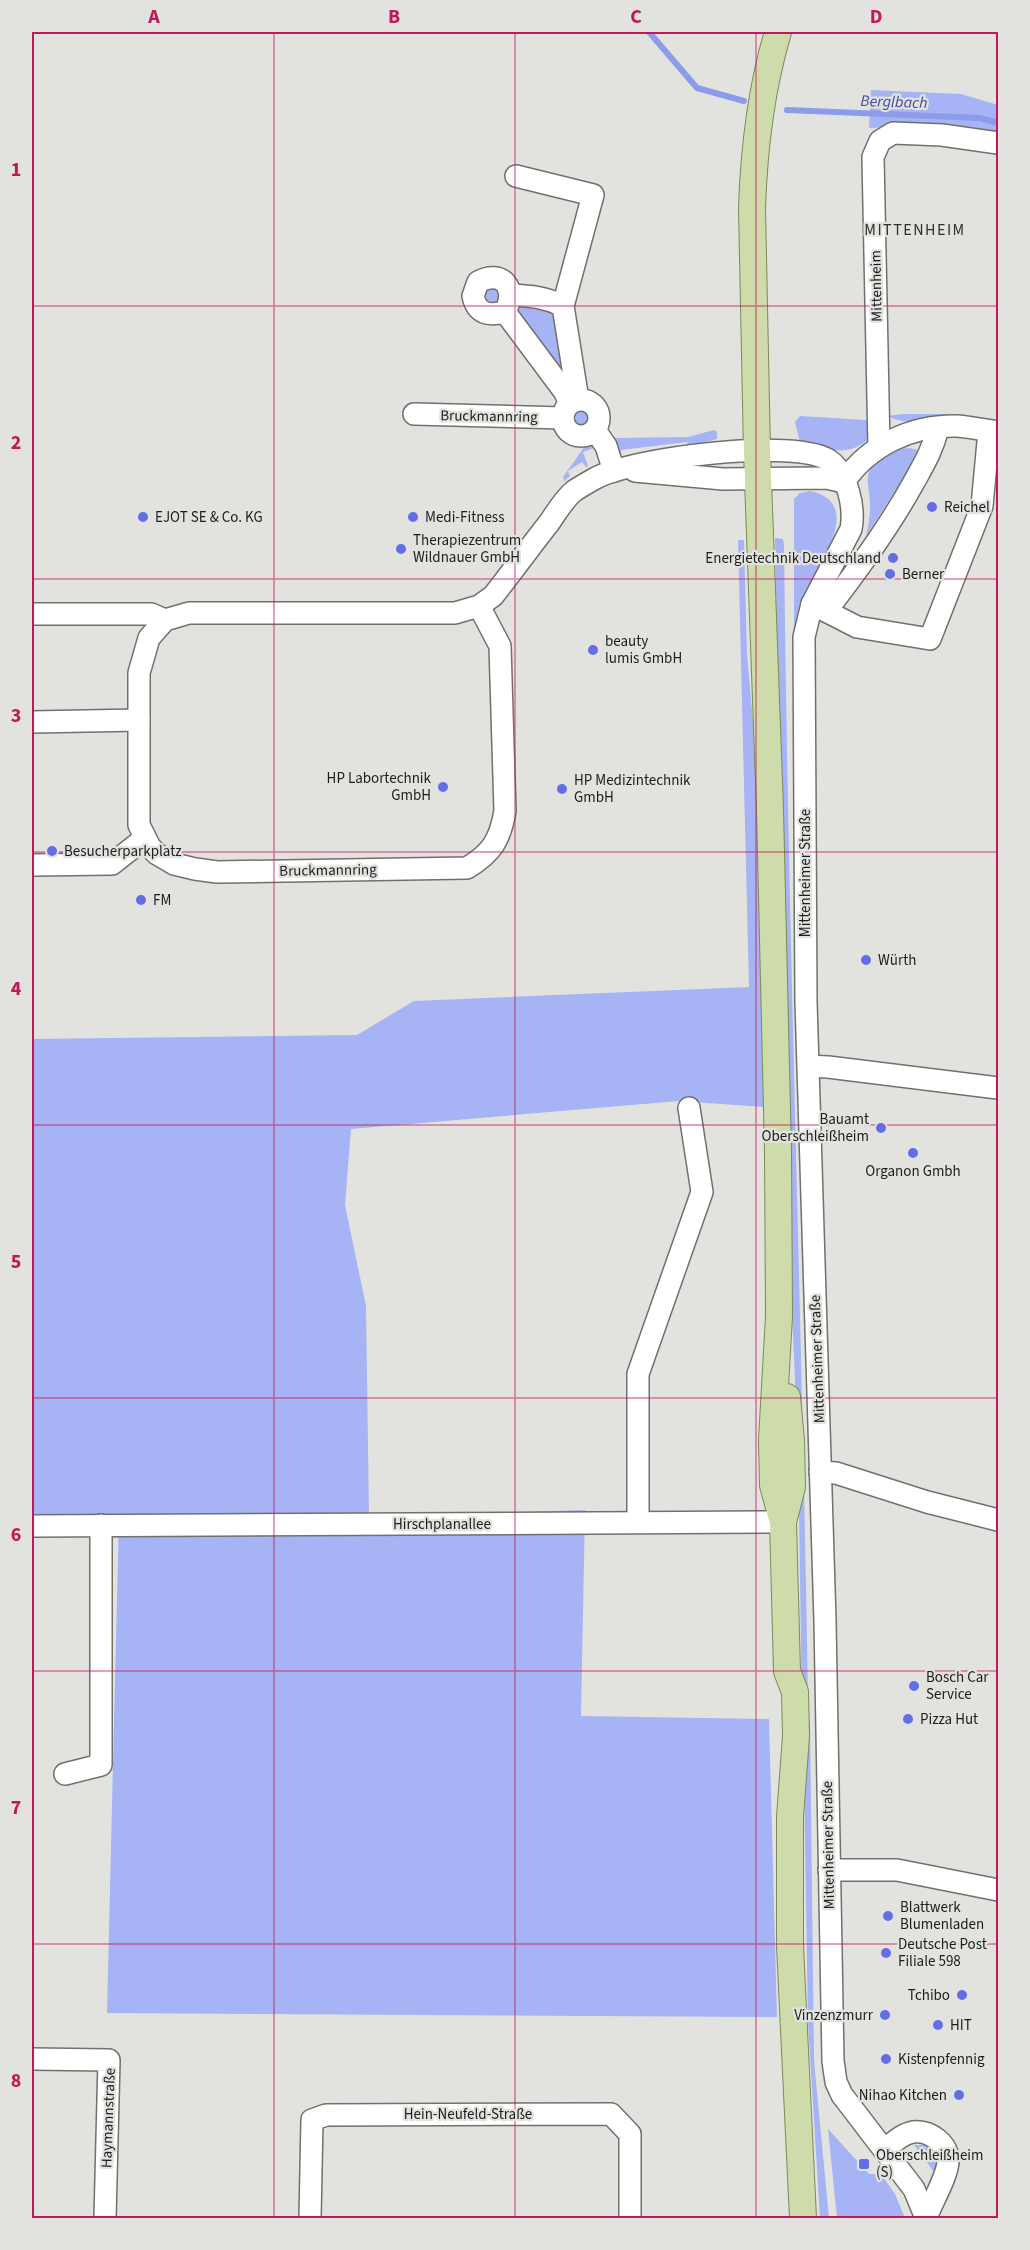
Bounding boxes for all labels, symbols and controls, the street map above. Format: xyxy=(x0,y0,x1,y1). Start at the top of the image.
text: A xyxy=(147,3,160,31)
text: B xyxy=(388,3,400,31)
text: C xyxy=(630,3,642,31)
text: D xyxy=(870,3,882,31)
water label: Berglbach xyxy=(860,90,928,114)
text: 1 xyxy=(11,156,21,184)
district label: MITTENHEIM xyxy=(864,219,966,241)
street label: Mittenheim xyxy=(865,250,888,322)
street label: Bruckmannring xyxy=(440,405,538,428)
text: 2 xyxy=(11,429,21,457)
place label: Reichel xyxy=(944,497,990,518)
marker: Reichel xyxy=(925,500,939,514)
place label: EJOT SE & Co. KG xyxy=(155,507,263,528)
place label: Medi-Fitness xyxy=(425,507,504,528)
marker: EJOT SE & Co. KG xyxy=(136,510,150,524)
marker: Medi-Fitness xyxy=(406,510,420,524)
place label: Therapiezentrum Wildnauer GmbH xyxy=(413,530,521,568)
marker: Therapiezentrum Wildnauer GmbH xyxy=(394,542,408,556)
place label: Energietechnik Deutschland xyxy=(705,548,881,569)
marker: Energietechnik Deutschland xyxy=(886,551,900,565)
place label: Berner xyxy=(902,564,945,585)
marker: Berner xyxy=(883,567,897,581)
place label: beauty lumis GmbH xyxy=(605,631,682,669)
marker: beauty lumis GmbH xyxy=(586,643,600,657)
text: 3 xyxy=(11,702,21,730)
place label: HP Labortechnik GmbH xyxy=(327,768,432,806)
place label: HP Medizintechnik GmbH xyxy=(574,770,691,808)
marker: HP Labortechnik GmbH xyxy=(436,780,450,794)
marker: HP Medizintechnik GmbH xyxy=(555,782,569,796)
street label: Mittenheimer Straße xyxy=(795,809,816,937)
place label: Besucherparkplatz xyxy=(64,841,182,862)
marker: Besucherparkplatz xyxy=(45,844,59,858)
street label: Bruckmannring xyxy=(279,859,377,882)
place label: FM xyxy=(153,890,171,911)
marker: FM xyxy=(134,893,148,907)
place label: Würth xyxy=(878,950,916,971)
marker: Würth xyxy=(859,953,873,967)
text: 4 xyxy=(11,975,22,1003)
place label: Bauamt Oberschleißheim xyxy=(762,1109,869,1147)
marker: Bauamt Oberschleißheim xyxy=(874,1121,888,1135)
marker: Organon Gmbh xyxy=(906,1146,920,1160)
place label: Organon Gmbh xyxy=(865,1161,961,1182)
text: 5 xyxy=(11,1248,21,1276)
street label: Mittenheimer Straße xyxy=(805,1294,830,1424)
street label: Hirschplanallee xyxy=(393,1514,491,1535)
text: 6 xyxy=(11,1521,21,1549)
place label: Bosch Car Service xyxy=(926,1667,989,1705)
marker: Bosch Car Service xyxy=(907,1679,921,1693)
place label: Pizza Hut xyxy=(920,1709,978,1730)
marker: Pizza Hut xyxy=(901,1712,915,1726)
street label: Mittenheimer Straße xyxy=(817,1781,840,1909)
text: 7 xyxy=(11,1794,21,1822)
place label: Blattwerk Blumenladen xyxy=(900,1897,984,1935)
marker: Blattwerk Blumenladen xyxy=(881,1909,895,1923)
place label: Deutsche Post Filiale 598 xyxy=(898,1934,987,1972)
marker: Deutsche Post Filiale 598 xyxy=(879,1946,893,1960)
place label: Tchibo xyxy=(908,1985,950,2006)
marker: Tchibo xyxy=(955,1988,969,2002)
place label: Vinzenzmurr xyxy=(794,2005,874,2026)
marker: Vinzenzmurr xyxy=(878,2008,892,2022)
place label: HIT xyxy=(950,2015,972,2036)
marker: HIT xyxy=(931,2018,945,2032)
place label: Kistenpfennig xyxy=(898,2049,985,2070)
marker: Kistenpfennig xyxy=(879,2052,893,2066)
text: 8 xyxy=(11,2067,21,2095)
street label: Haymannstraße xyxy=(96,2068,121,2169)
place label: Nihao Kitchen xyxy=(859,2085,947,2106)
marker: Nihao Kitchen xyxy=(952,2088,966,2102)
street label: Hein-Neufeld-Straße xyxy=(404,2104,532,2125)
place label: Oberschleißheim (S) xyxy=(876,2145,983,2183)
marker: Oberschleißheim (S) xyxy=(857,2157,871,2171)

